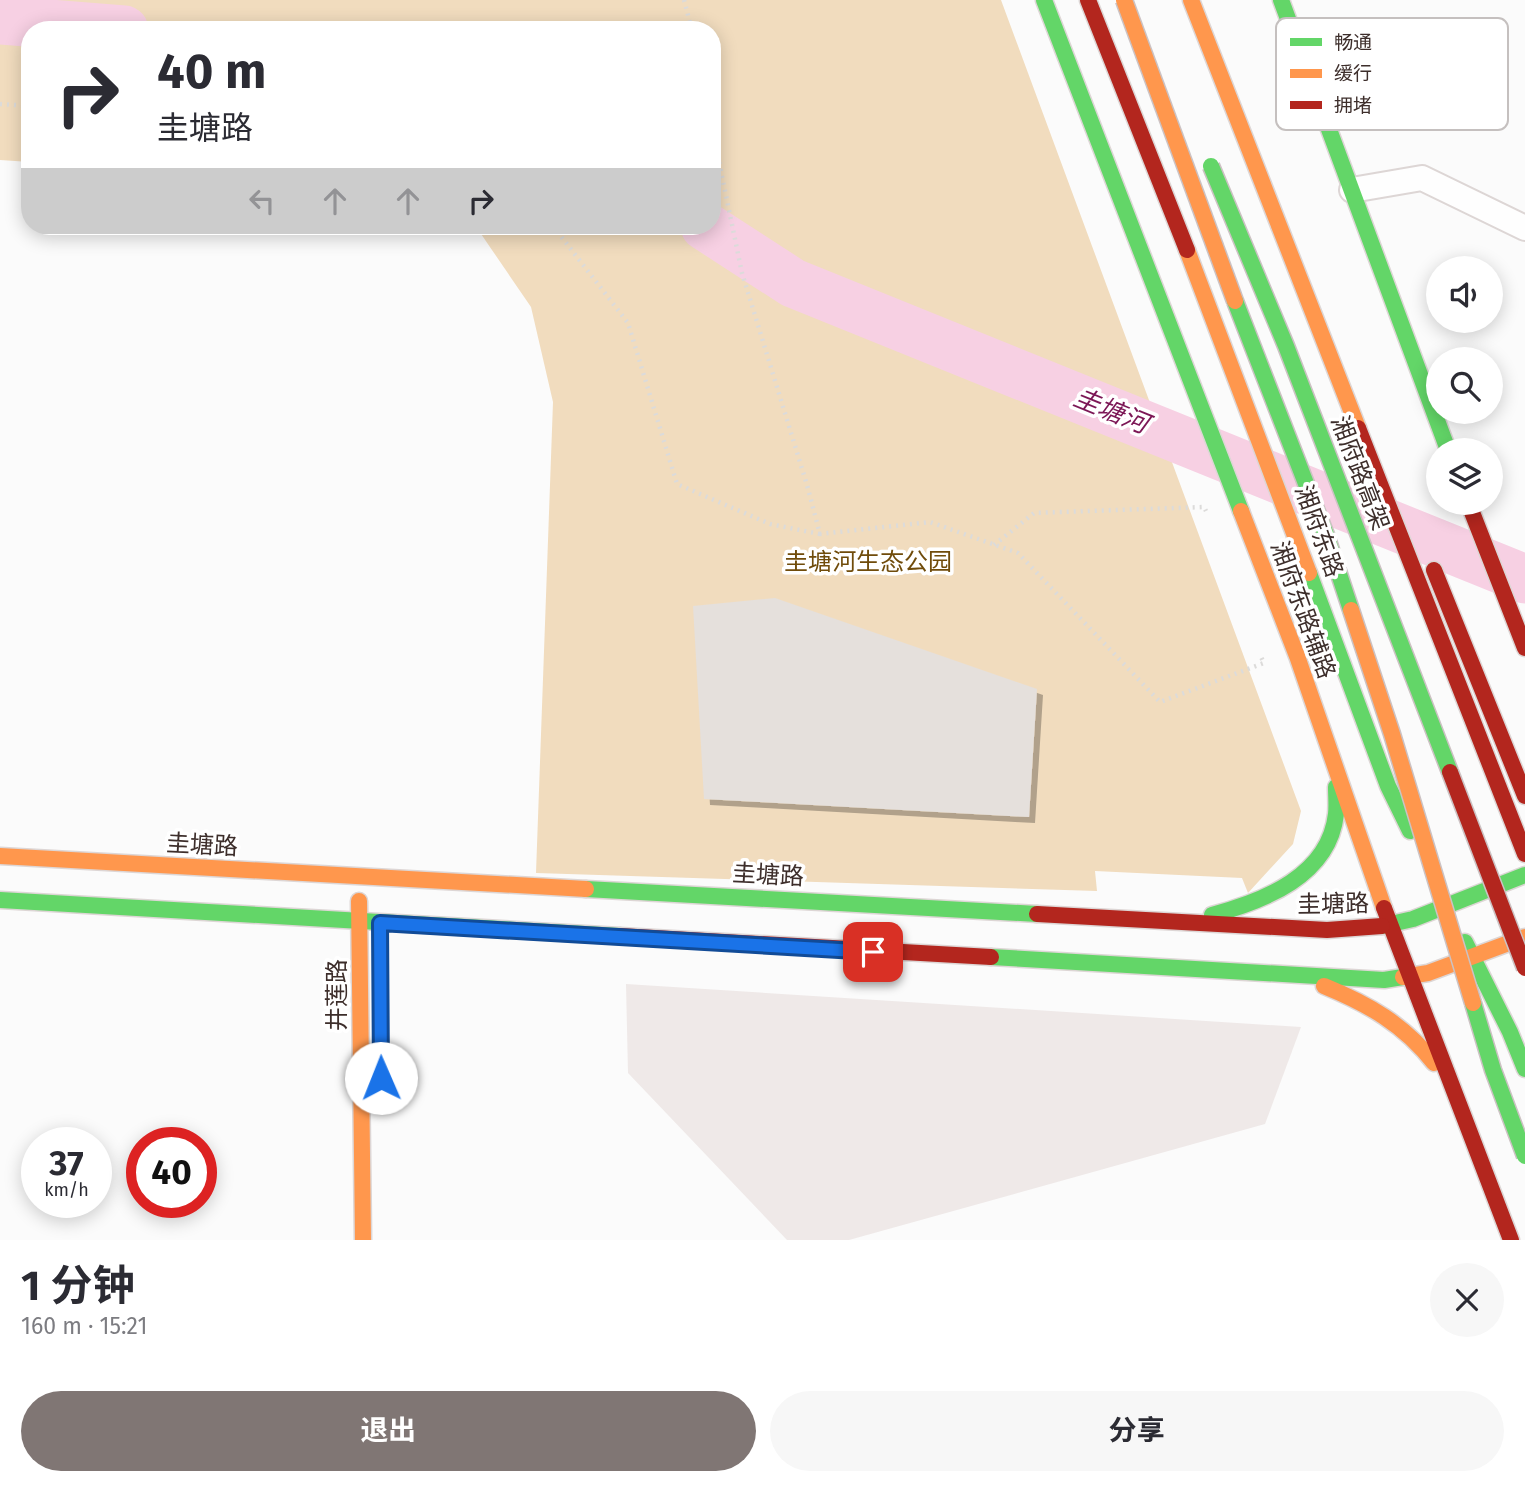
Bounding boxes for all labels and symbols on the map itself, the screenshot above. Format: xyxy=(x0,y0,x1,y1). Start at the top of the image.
legend xyxy=(1276,18,1508,130)
text: 畅通 xyxy=(1334,31,1372,54)
text: 缓行 xyxy=(1334,62,1372,85)
text: 拥堵 xyxy=(1334,94,1372,117)
water label: 圭塘河 xyxy=(1069,382,1158,442)
street label: 湘府路高架 xyxy=(1325,412,1395,534)
street label: 湘府东路 xyxy=(1289,481,1349,581)
street label: 湘府东路辅路 xyxy=(1265,538,1341,682)
park label: 圭塘河生态公园 xyxy=(784,548,952,576)
street label: 圭塘路 xyxy=(165,829,239,861)
street label: 圭塘路 xyxy=(731,859,805,891)
street label: 圭塘路 xyxy=(1297,889,1369,919)
pin xyxy=(843,922,903,982)
street label: 井莲路 xyxy=(323,959,351,1031)
position arrow xyxy=(344,1041,418,1115)
speed limit sign: 40 xyxy=(126,1127,217,1218)

